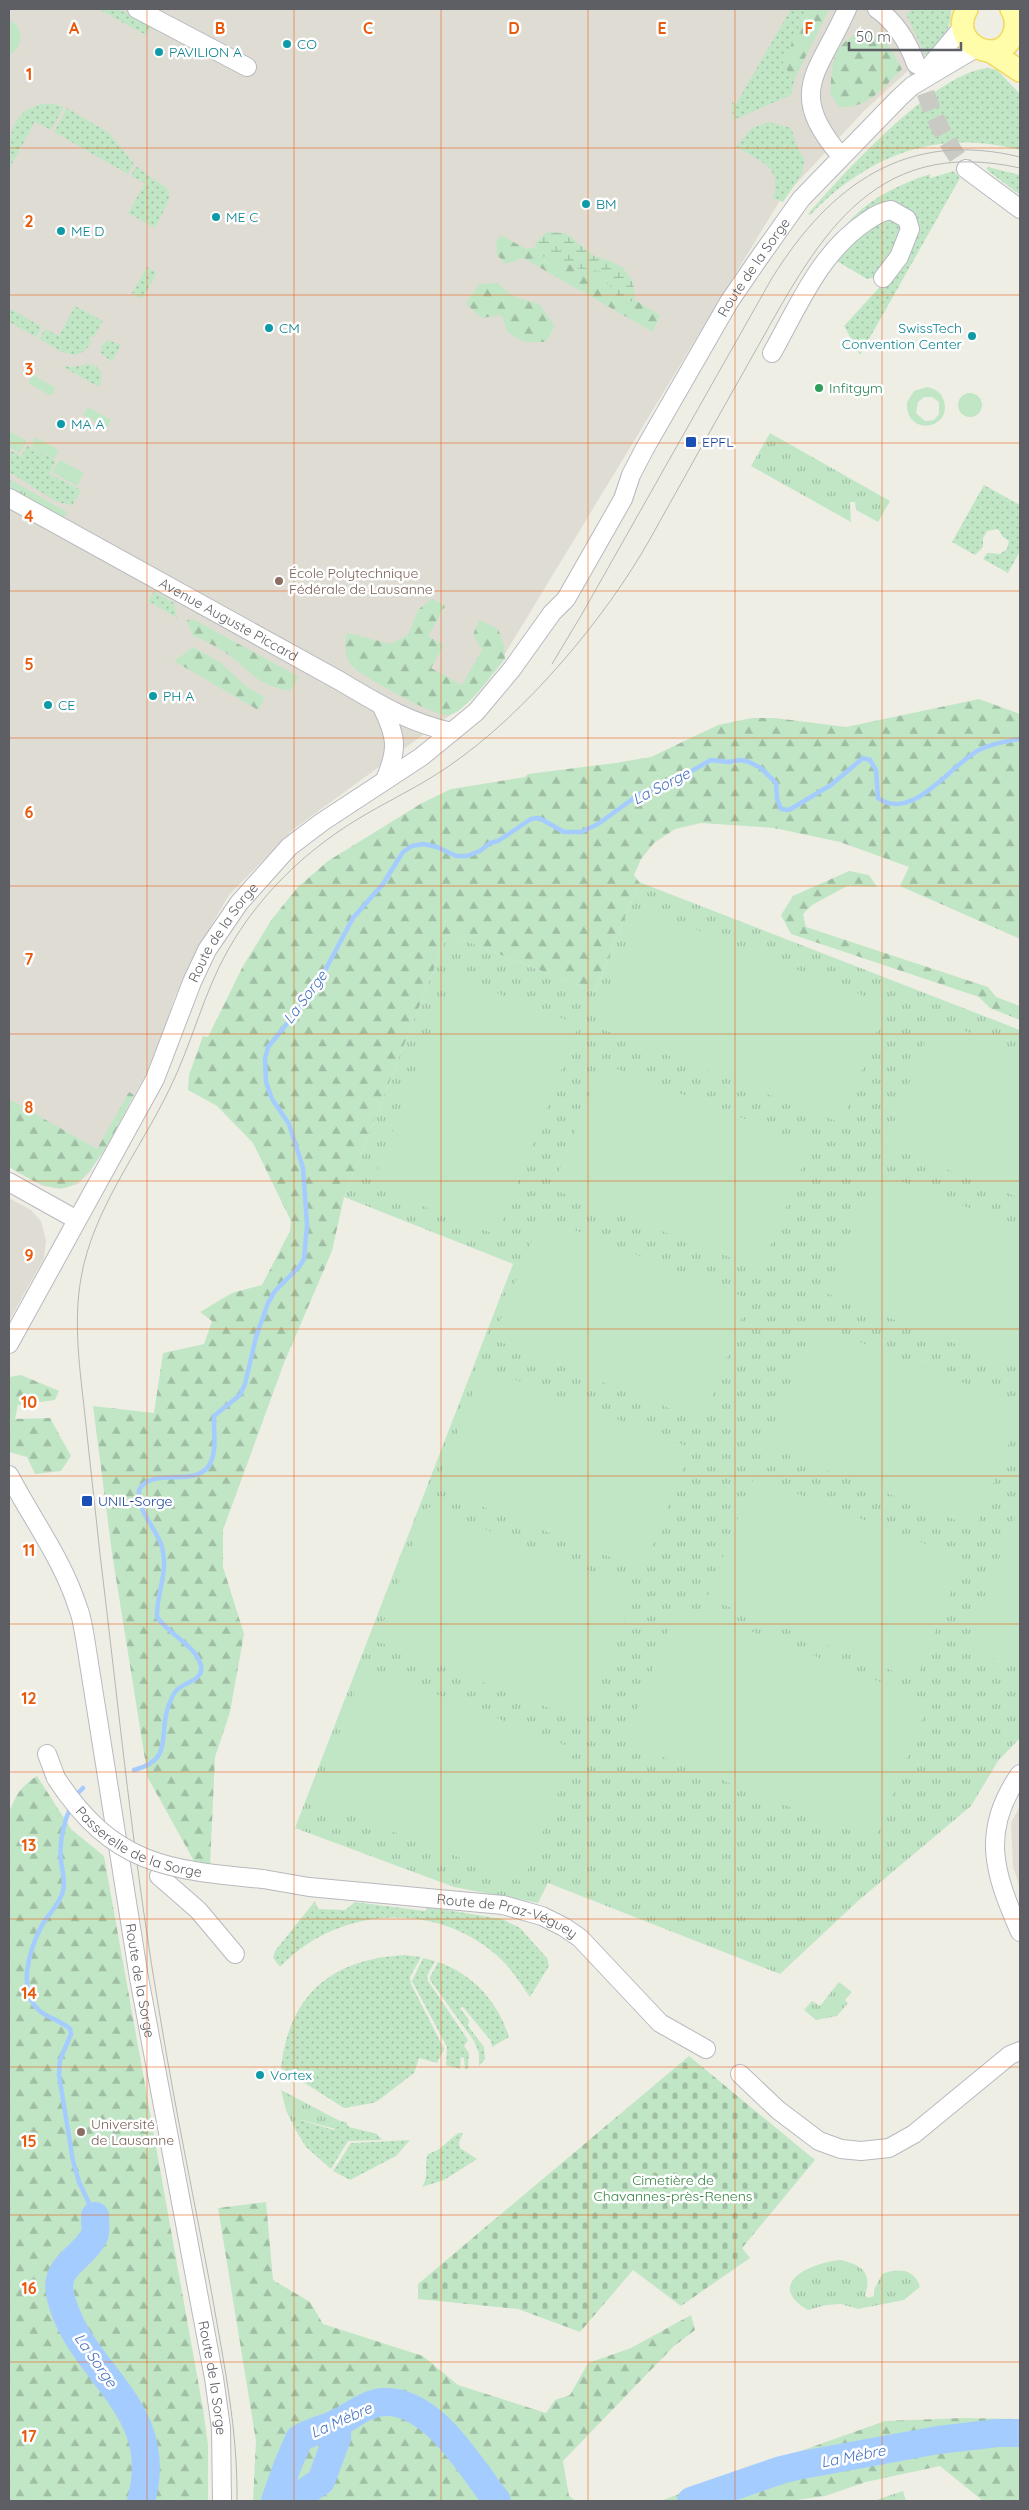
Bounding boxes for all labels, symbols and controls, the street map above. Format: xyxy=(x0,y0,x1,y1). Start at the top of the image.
text: A xyxy=(69,18,80,38)
text: B xyxy=(215,18,225,38)
text: C xyxy=(363,18,373,38)
text: D xyxy=(508,18,520,38)
text: E xyxy=(657,18,667,38)
text: F xyxy=(805,18,814,38)
scale bar xyxy=(849,20,962,52)
text: 50 m xyxy=(856,27,891,46)
place label: CO xyxy=(297,35,317,53)
marker: CO xyxy=(281,38,293,50)
place label: PAVILION A xyxy=(169,43,242,61)
marker: PAVILION A xyxy=(153,46,165,58)
text: 1 xyxy=(26,64,32,84)
place label: BM xyxy=(596,195,617,213)
marker: BM xyxy=(580,198,592,210)
place label: ME C xyxy=(226,208,259,226)
text: 2 xyxy=(24,211,34,231)
marker: ME C xyxy=(210,211,222,223)
street label: Route de la Sorge xyxy=(713,214,794,320)
place label: ME D xyxy=(71,222,104,240)
marker: ME D xyxy=(55,225,67,237)
place label: CM xyxy=(279,319,300,337)
place label: SwissTech Convention Center xyxy=(842,319,963,353)
marker: CM xyxy=(263,322,275,334)
marker: SwissTech Convention Center xyxy=(966,330,978,342)
text: 3 xyxy=(25,359,33,379)
place label: Infitgym xyxy=(829,379,883,397)
marker: Infitgym xyxy=(813,382,825,394)
place label: MA A xyxy=(71,415,105,433)
marker: MA A xyxy=(55,418,67,430)
place label: EPFL xyxy=(702,433,734,451)
marker: EPFL xyxy=(684,435,698,449)
text: 4 xyxy=(24,506,34,526)
place label: École Polytechnique Fédérale de Lausanne xyxy=(289,564,433,598)
street label: Avenue Auguste Piccard xyxy=(156,574,301,665)
marker: École Polytechnique Fédérale de Lausanne xyxy=(273,575,285,587)
text: 5 xyxy=(24,654,34,674)
place label: PH A xyxy=(163,687,194,705)
marker: PH A xyxy=(147,690,159,702)
place label: CE xyxy=(58,696,75,714)
marker: CE xyxy=(42,699,54,711)
water label: La Sorge xyxy=(629,763,693,808)
text: 6 xyxy=(25,802,34,822)
street label: Route de la Sorge xyxy=(184,879,262,985)
text: 7 xyxy=(25,949,34,969)
water label: La Sorge xyxy=(279,966,331,1027)
text: 8 xyxy=(25,1097,34,1117)
text: 9 xyxy=(24,1245,34,1265)
text: 10 xyxy=(21,1392,37,1412)
place label: UNIL-Sorge xyxy=(98,1492,173,1510)
marker: UNIL-Sorge xyxy=(80,1494,94,1508)
text: 11 xyxy=(23,1540,35,1560)
text: 12 xyxy=(21,1688,37,1708)
street label: Passerelle de la Sorge xyxy=(72,1802,203,1881)
text: 13 xyxy=(22,1835,36,1855)
street label: Route de Praz-Véguey xyxy=(436,1890,581,1943)
street label: Route de la Sorge xyxy=(121,1922,159,2039)
text: 14 xyxy=(21,1983,37,2003)
place label: Vortex xyxy=(270,2066,312,2084)
marker: Vortex xyxy=(254,2069,266,2081)
place label: Université de Lausanne xyxy=(91,2115,174,2149)
marker: Université de Lausanne xyxy=(75,2126,87,2138)
text: 15 xyxy=(21,2131,37,2151)
park label: Cimetière de Chavannes-près-Renens xyxy=(594,2171,752,2205)
text: 16 xyxy=(21,2278,37,2298)
street label: Route de la Sorge xyxy=(194,2319,230,2435)
water label: La Sorge xyxy=(71,2329,122,2391)
water label: La Mèbre xyxy=(307,2398,375,2442)
text: 17 xyxy=(21,2426,37,2446)
water label: La Mèbre xyxy=(819,2440,887,2472)

